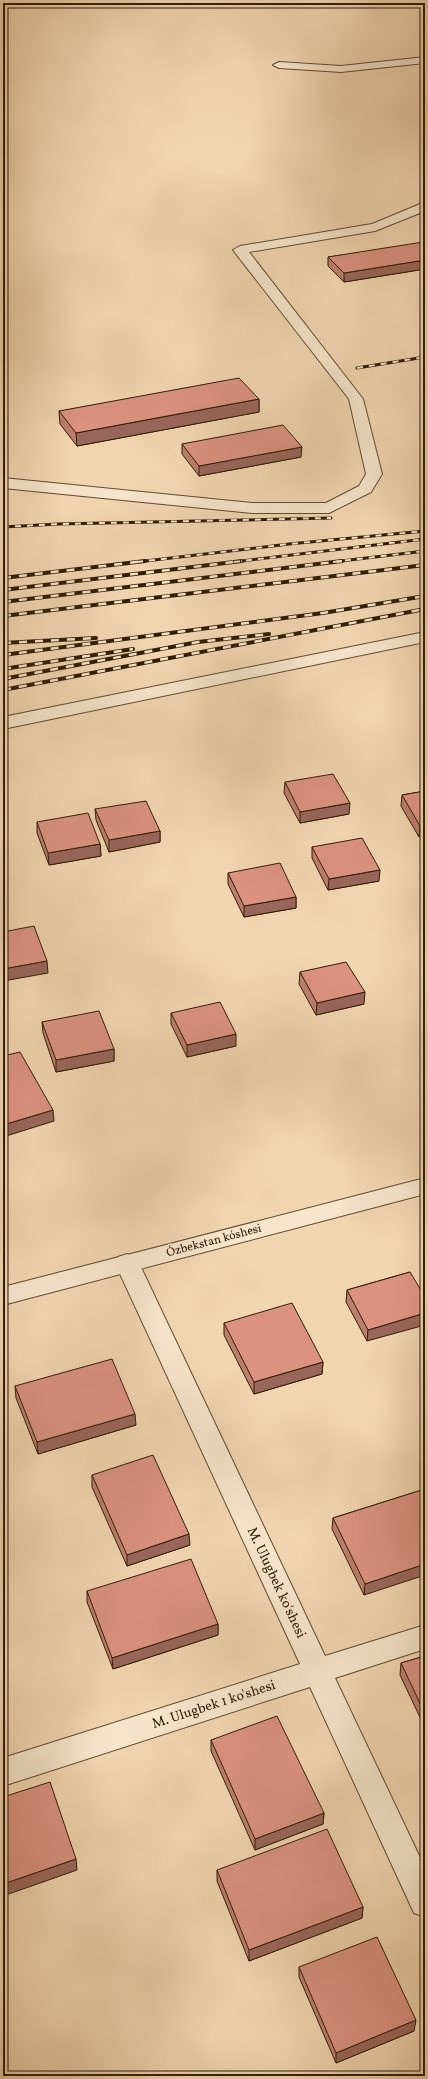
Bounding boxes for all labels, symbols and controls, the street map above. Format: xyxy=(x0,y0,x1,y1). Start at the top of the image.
street label: Ózbekstan kóshesi xyxy=(164,1220,264,1261)
street label: M. Ulugbek ko'shesi xyxy=(242,1524,310,1642)
street label: M. Ulugbek 1 ko'shesi xyxy=(150,1676,278,1734)

